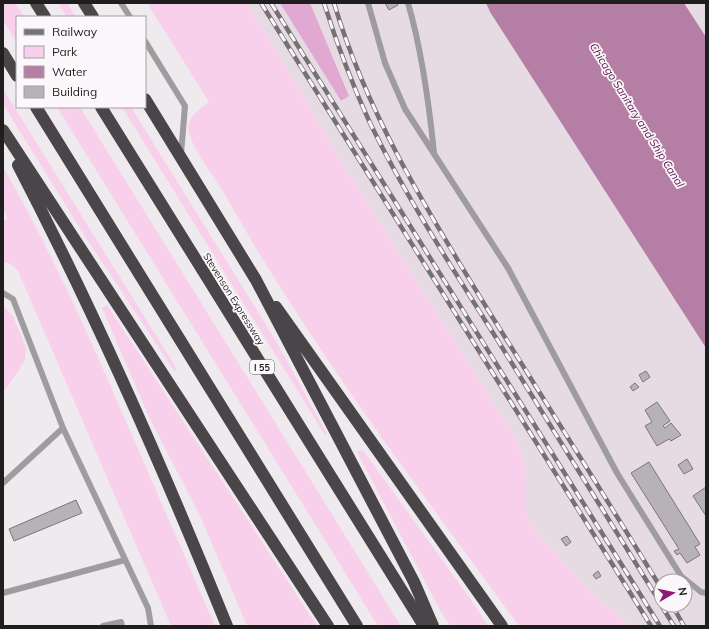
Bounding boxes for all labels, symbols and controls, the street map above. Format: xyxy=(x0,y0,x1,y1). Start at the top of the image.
legend xyxy=(16,16,146,108)
text: Railway xyxy=(52,24,98,39)
water label: Chicago Sanitary and Ship Canal xyxy=(587,40,688,190)
text: Park xyxy=(52,44,78,59)
text: Water xyxy=(52,64,88,79)
text: Building xyxy=(52,84,97,99)
street label: Stevenson Expressway xyxy=(200,250,268,348)
road number: I 55 xyxy=(250,360,274,374)
north arrow xyxy=(653,573,693,613)
text: N xyxy=(675,586,690,597)

